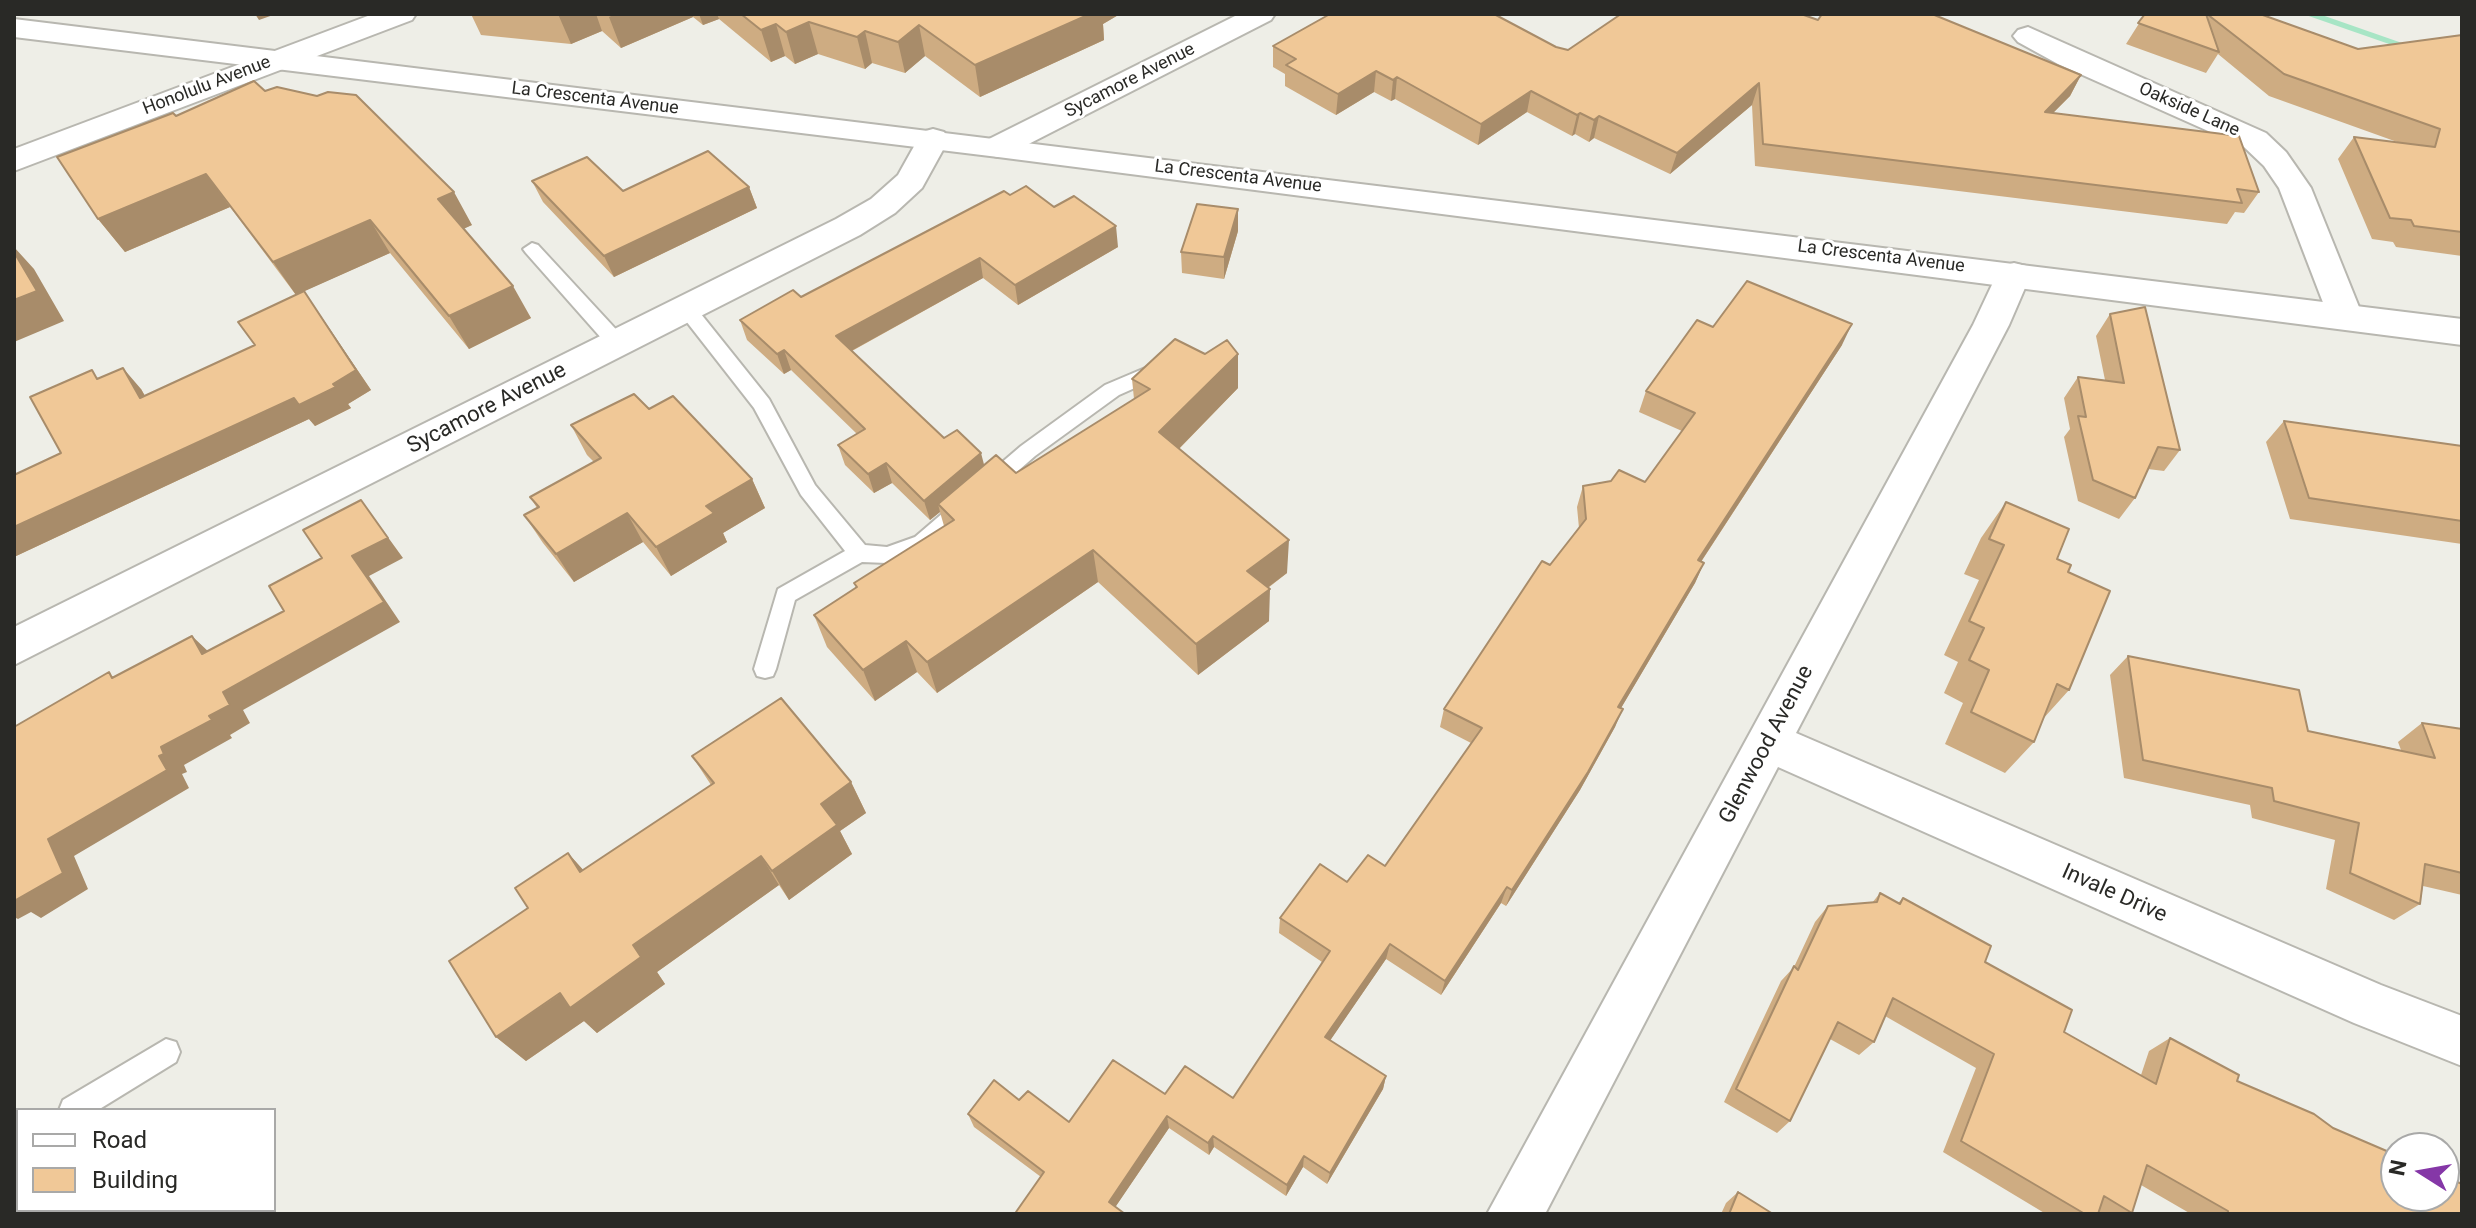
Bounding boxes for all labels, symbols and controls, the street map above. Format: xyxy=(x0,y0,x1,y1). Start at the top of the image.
street label: Sycamore Avenue xyxy=(1061,39,1199,123)
street label: Honolulu Avenue xyxy=(140,52,274,120)
street label: La Crescenta Avenue xyxy=(510,78,680,120)
street label: Oakside Lane xyxy=(2135,78,2243,142)
street label: La Crescenta Avenue xyxy=(1153,156,1323,198)
street label: La Crescenta Avenue xyxy=(1796,236,1966,278)
street label: Sycamore Avenue xyxy=(403,358,571,460)
street label: Glenwood Avenue xyxy=(1714,661,1820,829)
street label: Invale Drive xyxy=(2057,859,2171,929)
legend xyxy=(16,1108,276,1212)
text: Road xyxy=(92,1126,147,1154)
north arrow xyxy=(2380,1132,2460,1212)
text: N xyxy=(2384,1158,2412,1178)
text: Building xyxy=(92,1166,178,1194)

